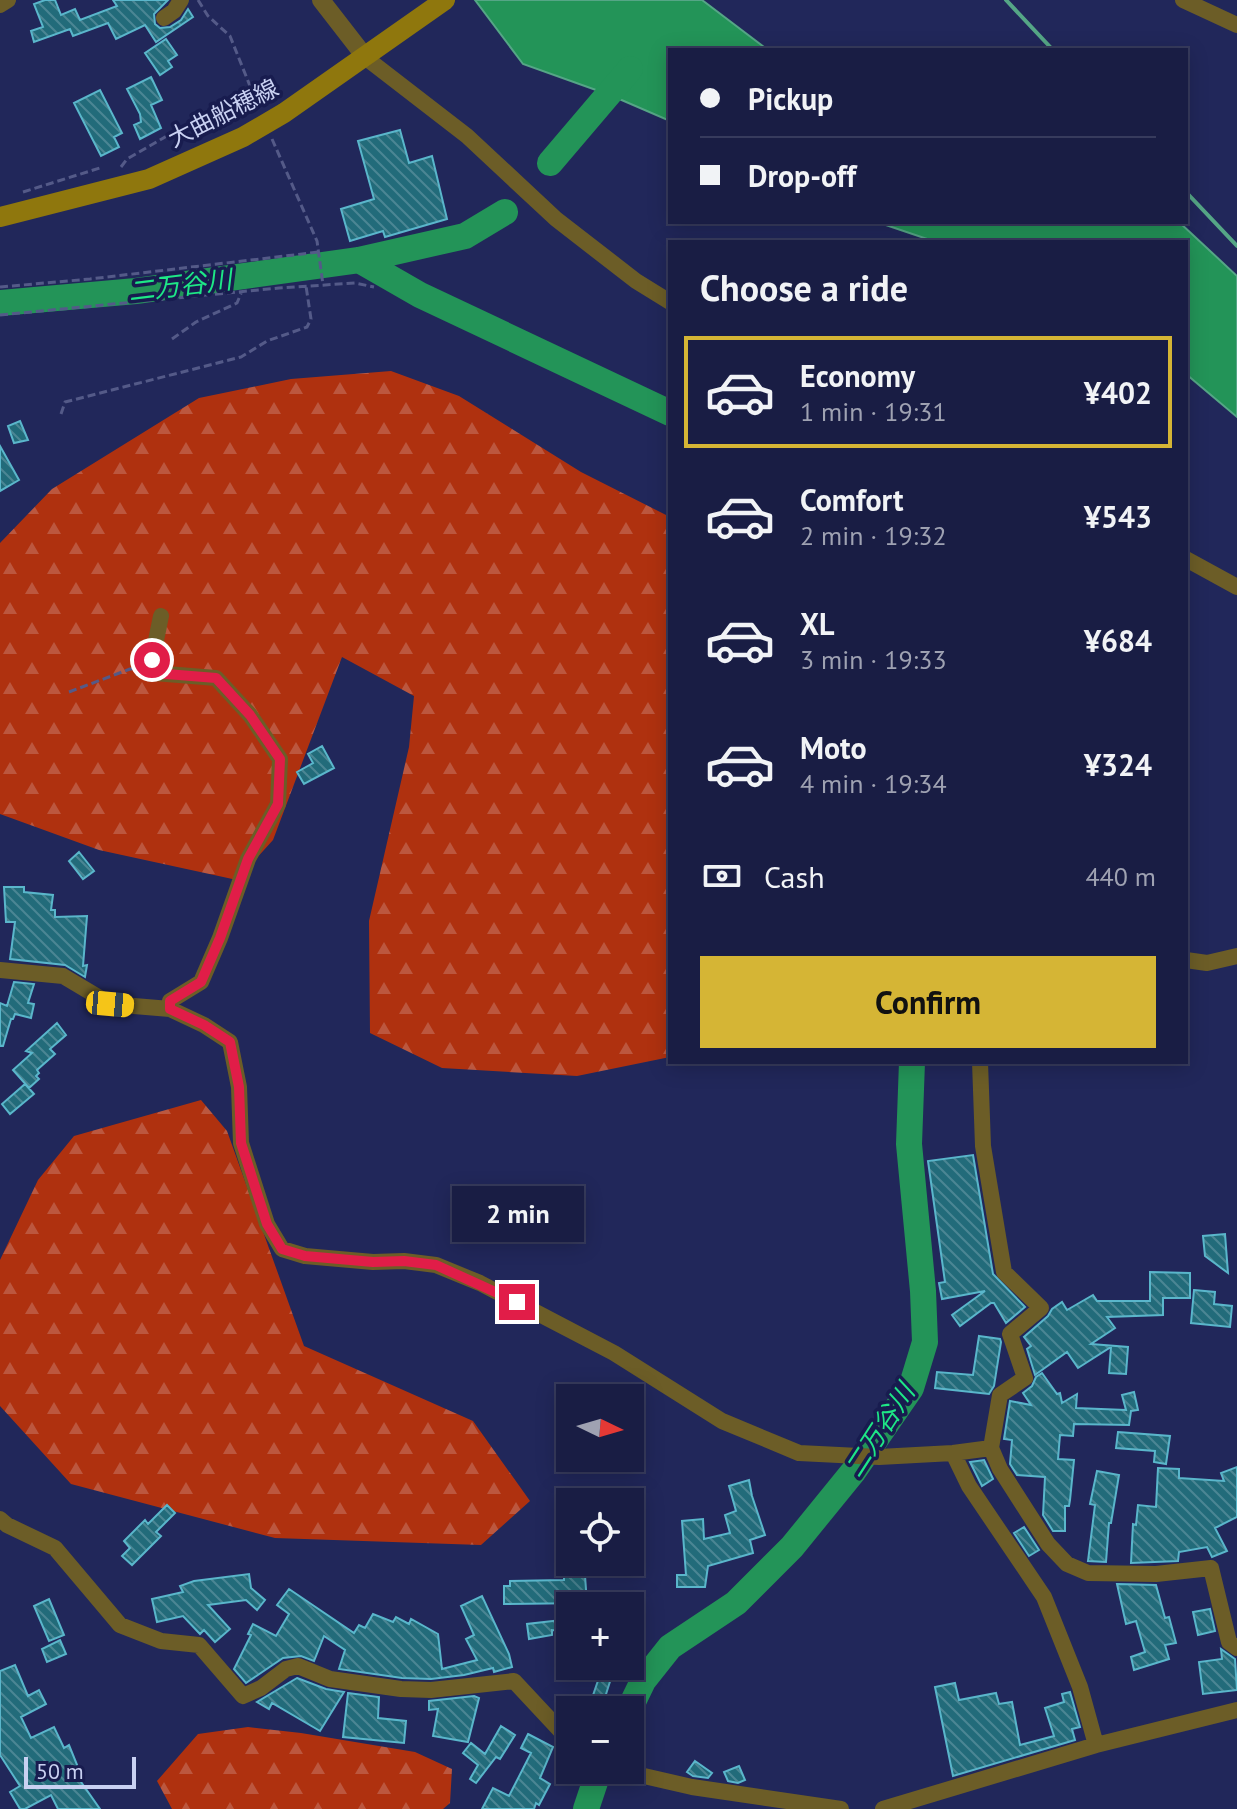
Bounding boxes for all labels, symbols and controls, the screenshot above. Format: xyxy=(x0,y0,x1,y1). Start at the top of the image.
street label: 大曲船穂線 xyxy=(163,72,283,154)
text: Pickup xyxy=(748,79,833,118)
text: Drop-off xyxy=(748,156,856,195)
water label: 二万谷川 xyxy=(126,262,237,308)
text: Choose a ride xyxy=(700,264,908,311)
icon: car xyxy=(704,356,776,428)
text: Economy xyxy=(800,356,915,395)
text: ¥402 xyxy=(1084,373,1152,412)
text: 1 min · 19:31 xyxy=(800,395,947,428)
icon: car xyxy=(704,480,776,552)
text: Comfort xyxy=(800,480,903,519)
text: ¥543 xyxy=(1084,497,1152,536)
text: 2 min · 19:32 xyxy=(800,519,947,552)
icon: car xyxy=(704,604,776,676)
text: XL xyxy=(800,604,834,643)
text: ¥684 xyxy=(1084,621,1152,660)
route start xyxy=(134,642,170,678)
text: 3 min · 19:33 xyxy=(800,643,947,676)
icon: car xyxy=(704,728,776,800)
text: Moto xyxy=(800,728,867,767)
text: ¥324 xyxy=(1084,745,1152,784)
text: 4 min · 19:34 xyxy=(800,767,947,800)
icon: cash xyxy=(700,854,744,898)
text: Cash xyxy=(764,857,825,896)
text: 440 m xyxy=(1085,860,1156,893)
button: Confirm xyxy=(700,956,1156,1048)
car xyxy=(85,990,135,1018)
callout: 2 min xyxy=(451,1186,583,1242)
text: 2 min xyxy=(486,1197,550,1230)
route end xyxy=(499,1284,535,1320)
water label: 二万谷川 xyxy=(837,1375,923,1483)
north arrow xyxy=(556,1384,644,1472)
map controls xyxy=(556,1384,644,1784)
button: locate xyxy=(556,1488,644,1576)
button: + xyxy=(556,1592,644,1680)
button: − xyxy=(556,1696,644,1784)
scale bar xyxy=(24,1753,136,1789)
text: 50 m xyxy=(36,1757,84,1785)

